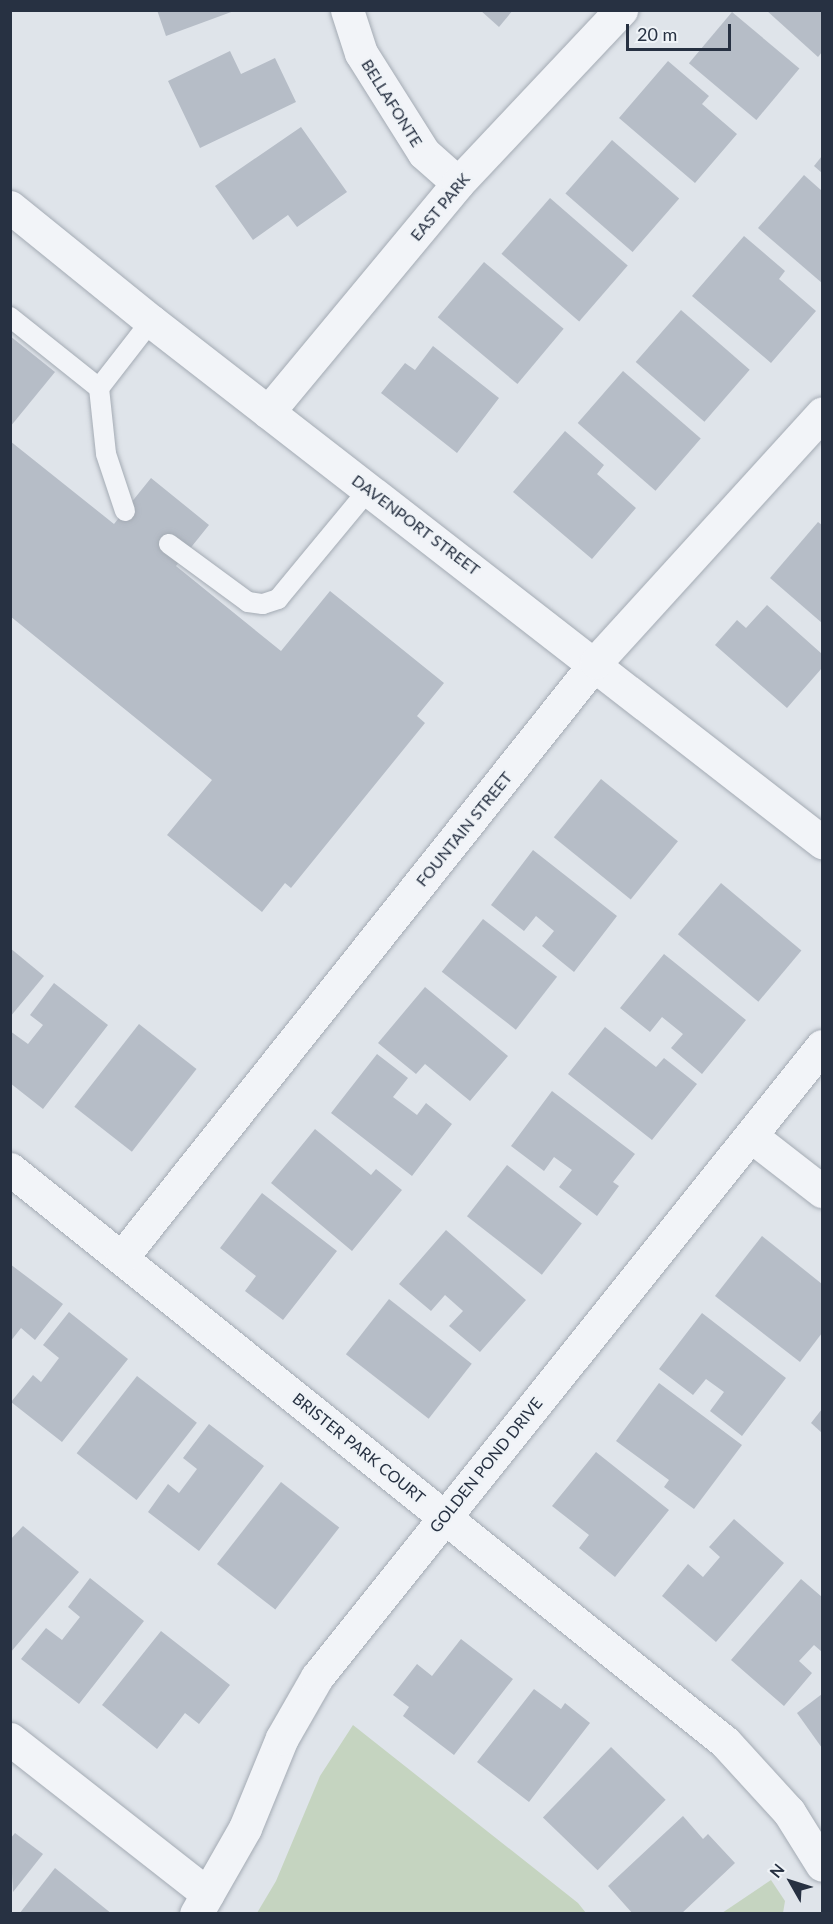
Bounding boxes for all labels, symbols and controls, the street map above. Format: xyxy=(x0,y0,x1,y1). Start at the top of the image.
scale bar xyxy=(629,12,734,50)
text: 20 m xyxy=(637,23,677,45)
street label: BELLAFONTE xyxy=(357,56,427,150)
street label: EAST PARK xyxy=(406,169,474,245)
street label: DAVENPORT STREET xyxy=(348,470,484,580)
street label: FOUNTAIN STREET xyxy=(412,768,516,890)
street label: BRISTER PARK COURT xyxy=(289,1389,429,1507)
street label: GOLDEN POND DRIVE xyxy=(426,1394,546,1536)
north arrow xyxy=(761,1852,821,1912)
text: N xyxy=(765,1860,788,1881)

